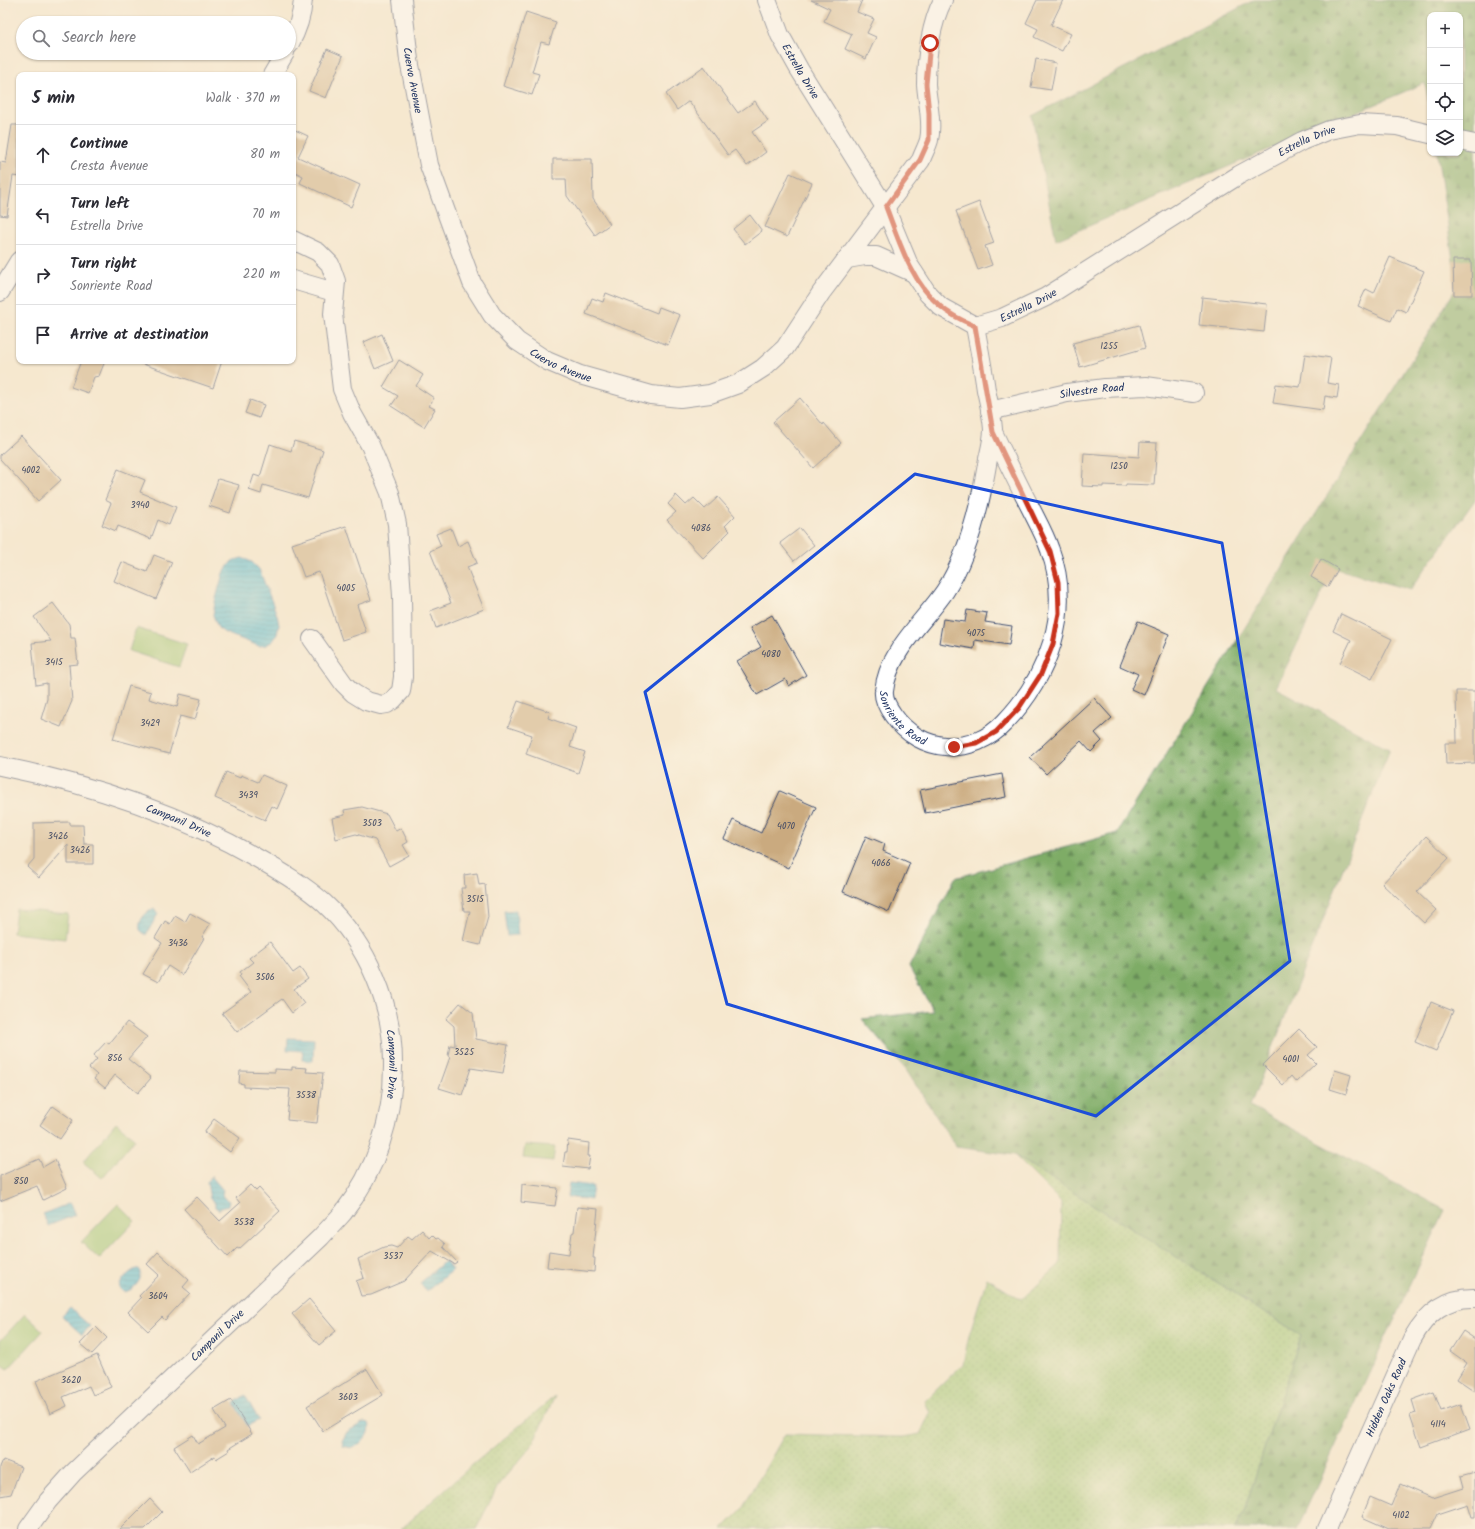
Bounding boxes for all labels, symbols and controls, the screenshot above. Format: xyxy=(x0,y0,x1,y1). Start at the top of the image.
map controls xyxy=(1427,12,1463,156)
button: + xyxy=(1427,12,1463,48)
search box xyxy=(16,16,296,60)
text: Search here xyxy=(62,26,136,50)
icon: search xyxy=(30,27,52,49)
route start xyxy=(921,34,939,52)
street label: Estrella Drive xyxy=(776,40,824,103)
street label: Cuervo Avenue xyxy=(398,46,427,115)
button: − xyxy=(1427,48,1463,84)
button: locate xyxy=(1427,84,1463,120)
text: 5 min xyxy=(32,85,75,112)
text: Walk · 370 m xyxy=(205,88,280,109)
button: layers xyxy=(1427,120,1463,156)
street label: Estrella Drive xyxy=(1275,121,1337,162)
text: Continue xyxy=(70,132,128,156)
icon: ahead xyxy=(32,144,54,166)
text: 80 m xyxy=(250,144,280,165)
text: Cresta Avenue xyxy=(70,156,148,177)
text: Turn left xyxy=(70,192,130,216)
icon: left xyxy=(32,204,54,226)
text: 70 m xyxy=(252,204,280,225)
text: Estrella Drive xyxy=(70,216,143,237)
text: Turn right xyxy=(70,252,137,276)
icon: right xyxy=(32,264,54,286)
text: 220 m xyxy=(243,264,280,285)
text: Sonriente Road xyxy=(70,276,152,297)
street label: Estrella Drive xyxy=(997,284,1061,328)
text: Arrive at destination xyxy=(70,323,209,347)
icon: arrive xyxy=(32,324,54,346)
house number: 1255 xyxy=(1100,339,1119,354)
street label: Cuervo Avenue xyxy=(525,344,594,388)
street label: Silvestre Road xyxy=(1058,379,1125,404)
house number: 1250 xyxy=(1110,459,1128,474)
house number: 4002 xyxy=(21,463,41,478)
house number: 3940 xyxy=(131,498,150,513)
house number: 4086 xyxy=(691,521,711,536)
house number: 4005 xyxy=(337,581,357,596)
house number: 4075 xyxy=(967,626,986,641)
house number: 4080 xyxy=(761,647,781,662)
house number: 3415 xyxy=(45,655,64,670)
street label: Sonriente Road xyxy=(874,690,930,751)
house number: 3429 xyxy=(140,716,160,731)
route end xyxy=(945,738,963,756)
house number: 3439 xyxy=(238,788,258,803)
street label: Campanil Drive xyxy=(143,799,214,843)
house number: 3503 xyxy=(362,816,382,831)
house number: 4070 xyxy=(777,819,796,834)
house number: 3426 xyxy=(48,829,68,844)
house number: 3426 xyxy=(70,843,90,858)
house number: 4066 xyxy=(871,856,891,871)
house number: 3515 xyxy=(466,892,485,907)
house number: 3436 xyxy=(168,936,188,951)
house number: 3506 xyxy=(255,970,275,985)
street label: Campanil Drive xyxy=(380,1028,401,1100)
house number: 3525 xyxy=(454,1045,475,1060)
house number: 856 xyxy=(107,1051,123,1066)
house number: 4001 xyxy=(1283,1052,1300,1067)
house number: 3538 xyxy=(296,1088,317,1103)
house number: 850 xyxy=(14,1174,29,1189)
house number: 3538 xyxy=(234,1215,255,1230)
house number: 3537 xyxy=(383,1249,403,1264)
house number: 3604 xyxy=(148,1289,168,1304)
street label: Campanil Drive xyxy=(186,1305,249,1366)
street label: Hidden Oaks Road xyxy=(1361,1355,1412,1440)
house number: 3620 xyxy=(61,1373,81,1388)
house number: 3603 xyxy=(338,1390,358,1405)
house number: 4114 xyxy=(1430,1417,1446,1432)
house number: 4102 xyxy=(1392,1508,1410,1523)

